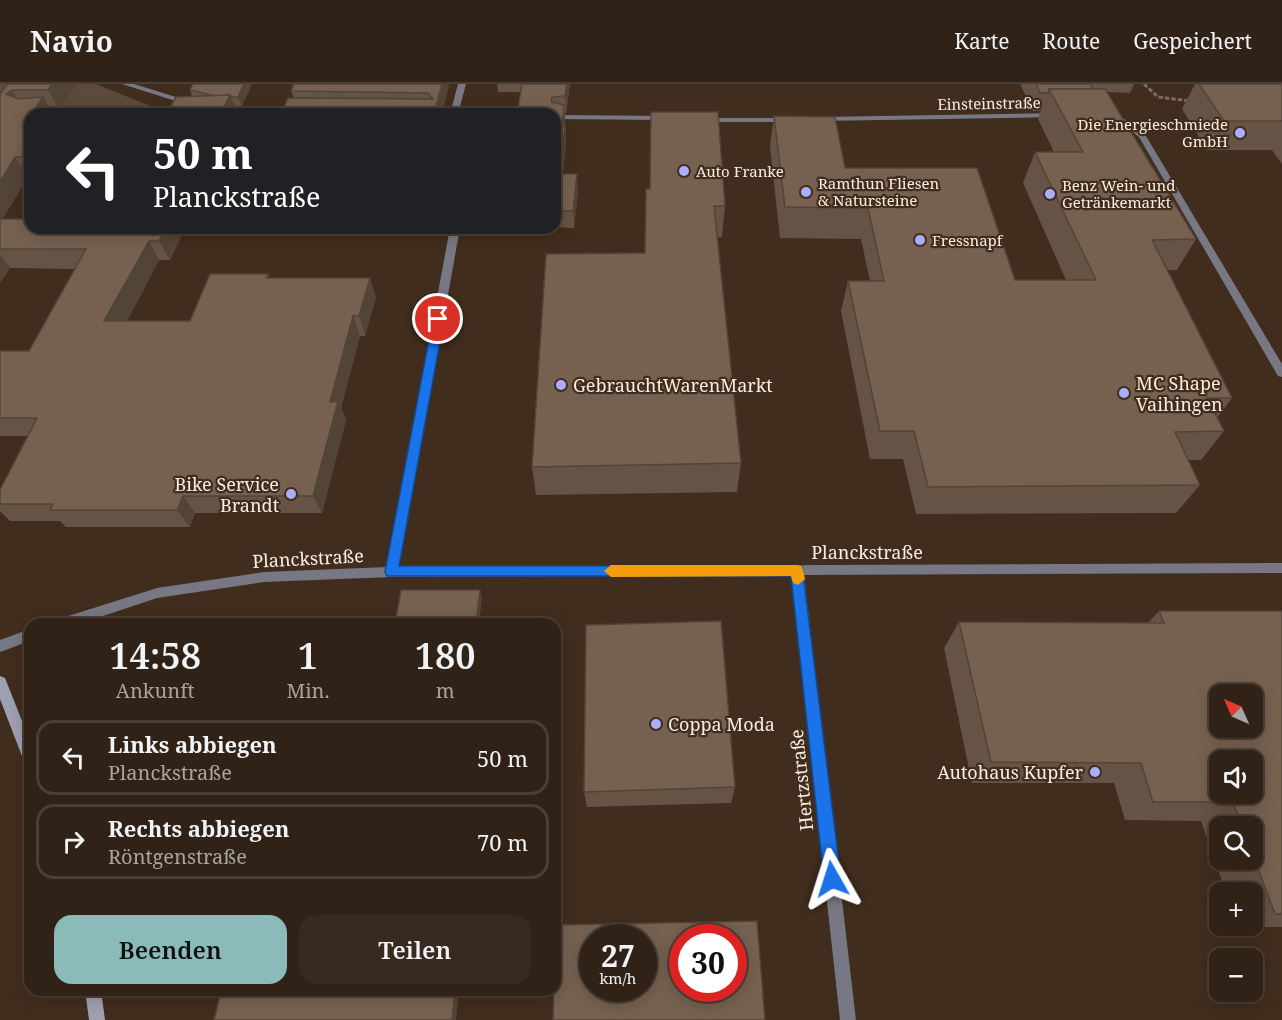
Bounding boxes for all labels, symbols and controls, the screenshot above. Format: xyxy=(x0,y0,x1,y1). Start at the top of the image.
text: Navio xyxy=(30,22,113,60)
text: Karte xyxy=(954,27,1009,55)
text: Route xyxy=(1042,27,1100,55)
text: Gespeichert xyxy=(1133,27,1252,55)
street label: Einsteinstraße xyxy=(937,92,1041,114)
place label: Die Energieschmiede GmbH xyxy=(1077,114,1228,151)
text: 50 m xyxy=(153,124,253,181)
marker: Die Energieschmiede GmbH xyxy=(1233,126,1247,140)
icon: left xyxy=(54,132,132,210)
place label: Auto Franke xyxy=(696,161,784,181)
marker: Auto Franke xyxy=(677,164,691,178)
place label: Ramthun Fliesen & Natursteine xyxy=(818,173,939,210)
place label: Benz Wein- und Getränkemarkt xyxy=(1062,175,1175,212)
text: Planckstraße xyxy=(153,178,320,215)
marker: Ramthun Fliesen & Natursteine xyxy=(799,185,813,199)
marker: Benz Wein- und Getränkemarkt xyxy=(1043,187,1057,201)
place label: Fressnapf xyxy=(932,230,1004,250)
marker: Fressnapf xyxy=(913,233,927,247)
pin xyxy=(412,293,463,344)
icon: arrive xyxy=(421,302,454,335)
place label: MC Shape Vaihingen xyxy=(1136,371,1223,416)
place label: GebrauchtWarenMarkt xyxy=(573,373,773,397)
marker: GebrauchtWarenMarkt xyxy=(554,378,568,392)
marker: MC Shape Vaihingen xyxy=(1117,386,1131,400)
place label: Bike Service Brandt xyxy=(174,472,279,517)
marker: Bike Service Brandt xyxy=(284,487,298,501)
street label: Planckstraße xyxy=(811,540,923,564)
street label: Planckstraße xyxy=(252,543,364,573)
text: 14:58 xyxy=(109,631,201,680)
text: 1 xyxy=(298,631,318,680)
text: 180 xyxy=(415,631,476,680)
text: Ankunft xyxy=(116,677,195,704)
text: Min. xyxy=(286,677,329,704)
text: m xyxy=(436,677,455,704)
north arrow xyxy=(1209,684,1263,738)
map controls xyxy=(1209,684,1263,1002)
place label: Coppa Moda xyxy=(668,712,775,736)
marker: Coppa Moda xyxy=(649,717,663,731)
street label: Hertzstraße xyxy=(784,728,818,832)
text: Links abbiegen xyxy=(108,729,277,759)
icon: left xyxy=(57,741,90,774)
text: 50 m xyxy=(477,743,528,773)
button: sound xyxy=(1209,750,1263,804)
text: Planckstraße xyxy=(108,759,232,786)
place label: Autohaus Kupfer xyxy=(937,760,1084,784)
marker: Autohaus Kupfer xyxy=(1088,765,1102,779)
text: Rechts abbiegen xyxy=(108,813,289,843)
button: search xyxy=(1209,816,1263,870)
icon: right xyxy=(57,825,90,858)
text: 70 m xyxy=(477,827,528,857)
text: Röntgenstraße xyxy=(108,843,247,870)
position arrow xyxy=(800,847,864,911)
button: + xyxy=(1209,882,1263,936)
button: Beenden xyxy=(54,915,287,984)
button: Teilen xyxy=(299,915,531,984)
speed limit sign: 30 xyxy=(669,924,747,1002)
text: 27 xyxy=(601,935,635,976)
button: − xyxy=(1209,948,1263,1002)
text: km/h xyxy=(600,968,636,988)

